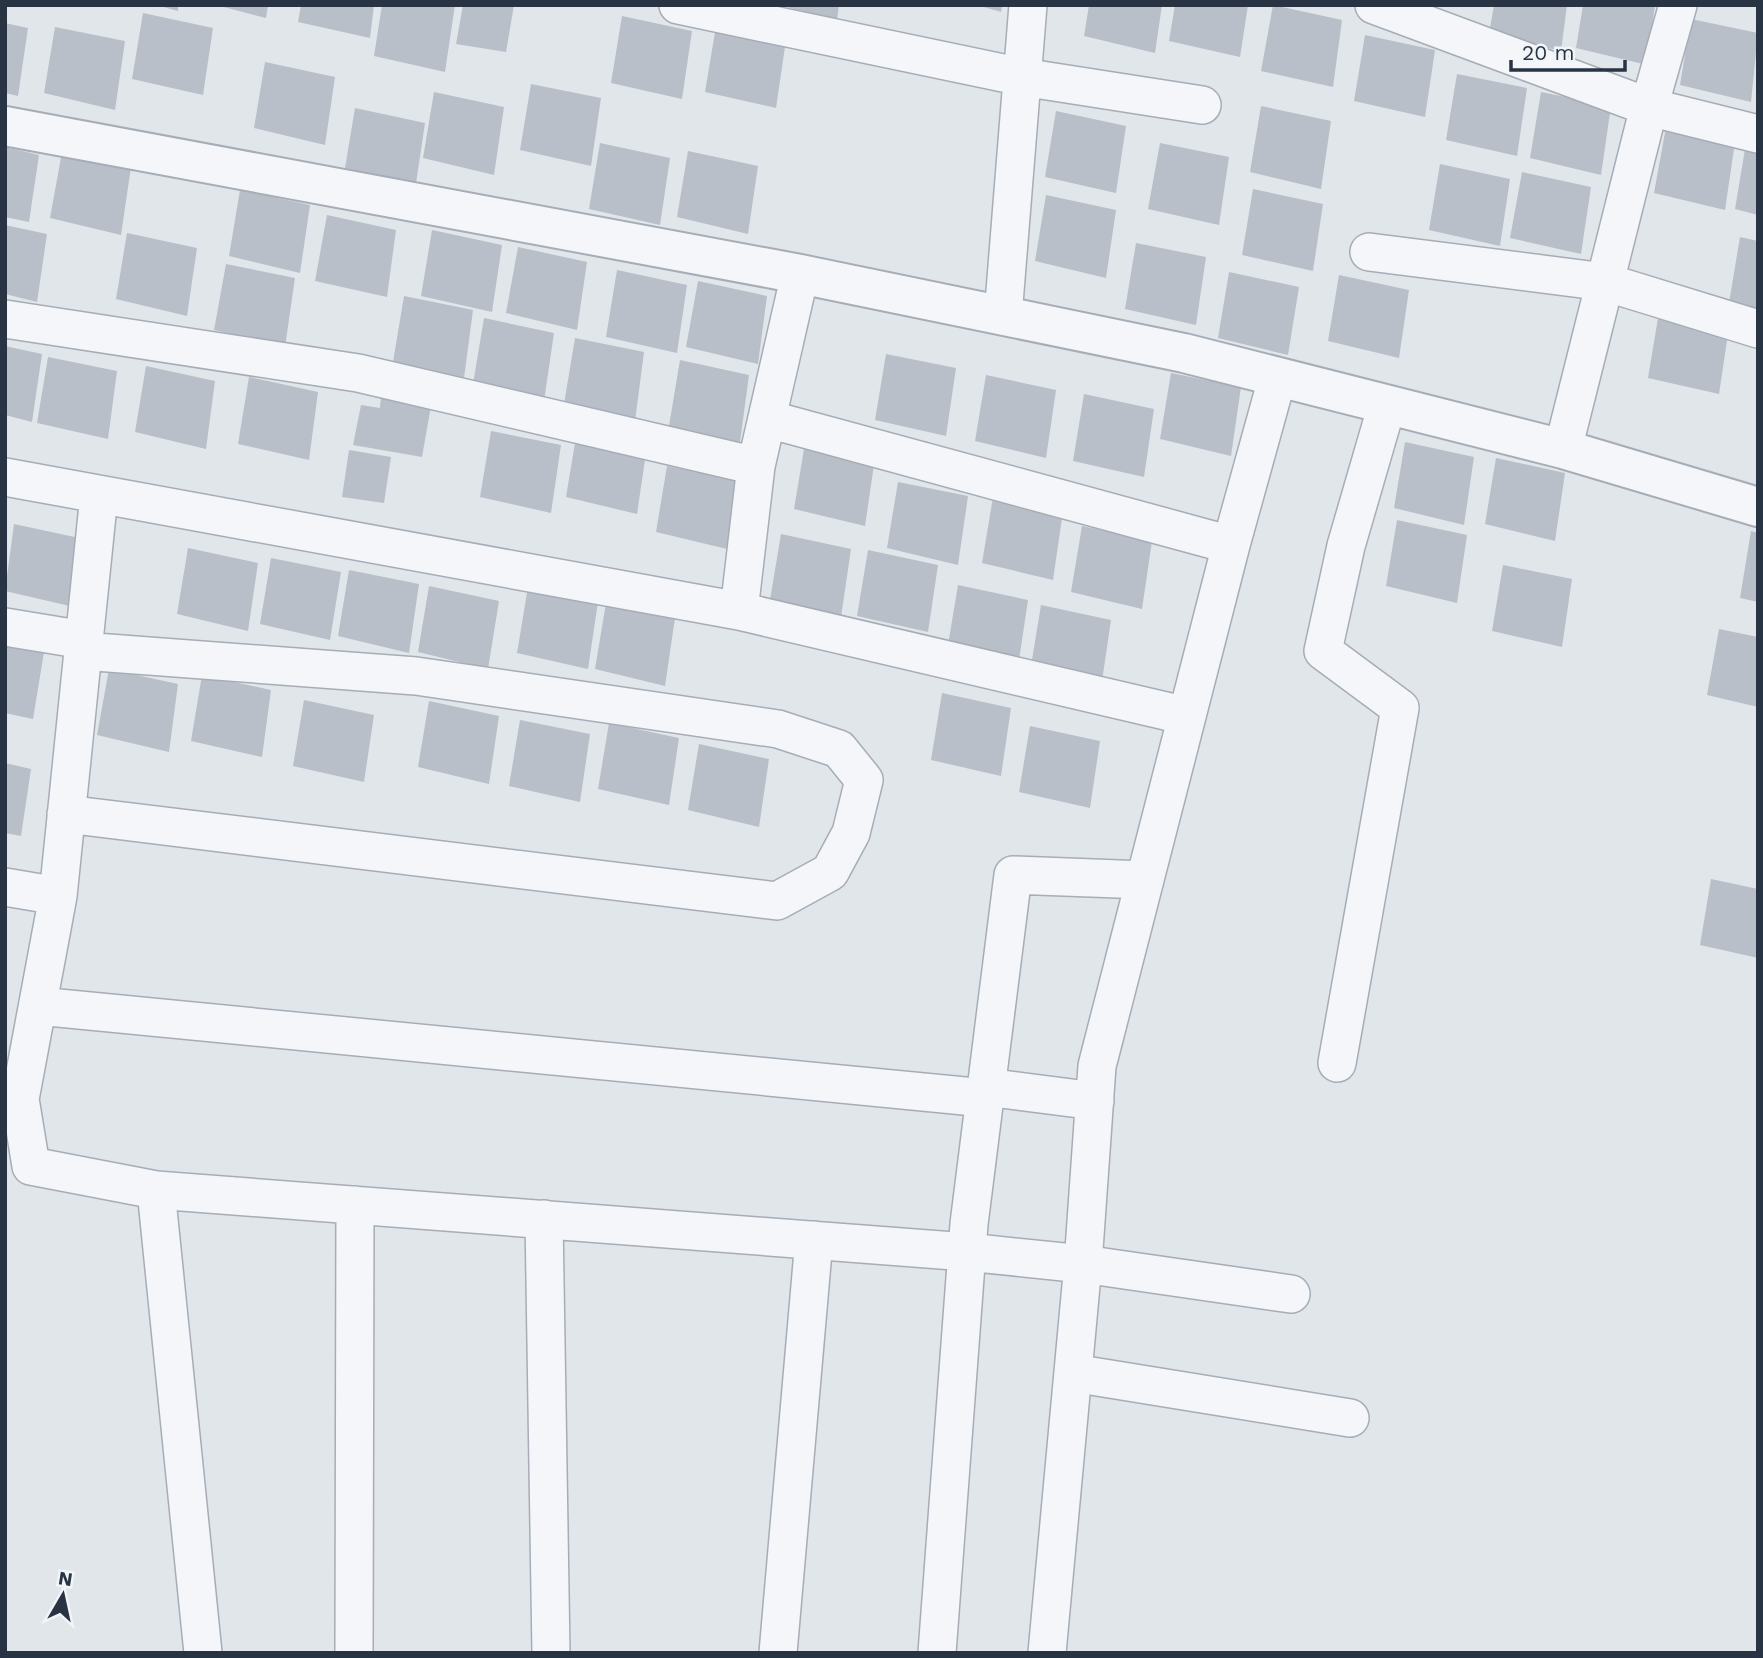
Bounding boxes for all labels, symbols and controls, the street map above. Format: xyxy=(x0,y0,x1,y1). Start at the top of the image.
scale bar xyxy=(1511,28,1625,72)
text: 20 m xyxy=(1522,40,1574,65)
north arrow xyxy=(28,1560,98,1630)
text: N xyxy=(57,1566,74,1591)

